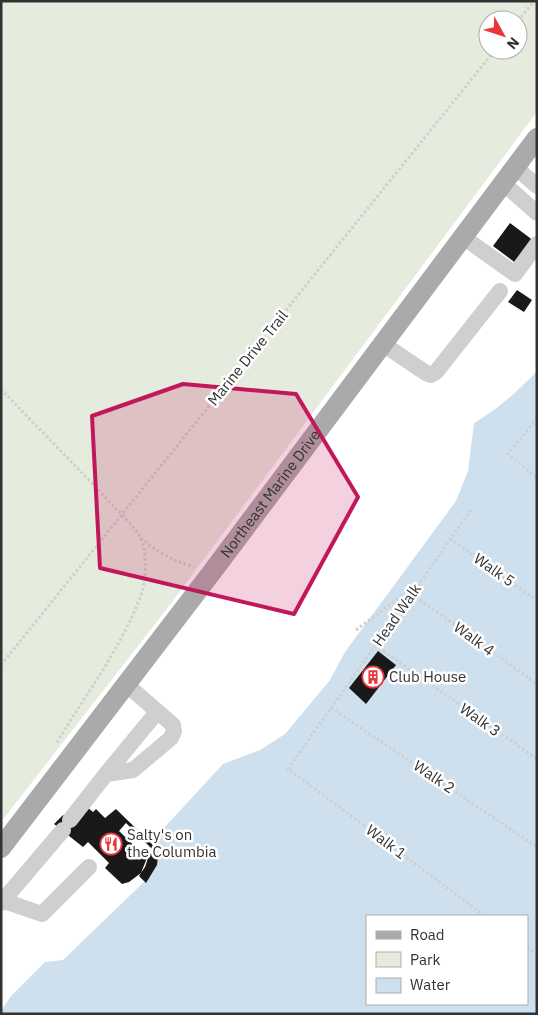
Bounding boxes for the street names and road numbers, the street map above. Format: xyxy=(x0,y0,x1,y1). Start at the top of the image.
street label: Marine Drive Trail xyxy=(203,306,292,409)
street label: Northeast Marine Drive xyxy=(216,426,324,561)
street label: Walk 5 xyxy=(470,549,518,590)
street label: Head Walk xyxy=(368,580,425,650)
street label: Walk 4 xyxy=(450,617,498,660)
street label: Walk 3 xyxy=(456,699,504,740)
street label: Walk 2 xyxy=(410,756,459,797)
street label: Walk 1 xyxy=(362,820,410,863)

